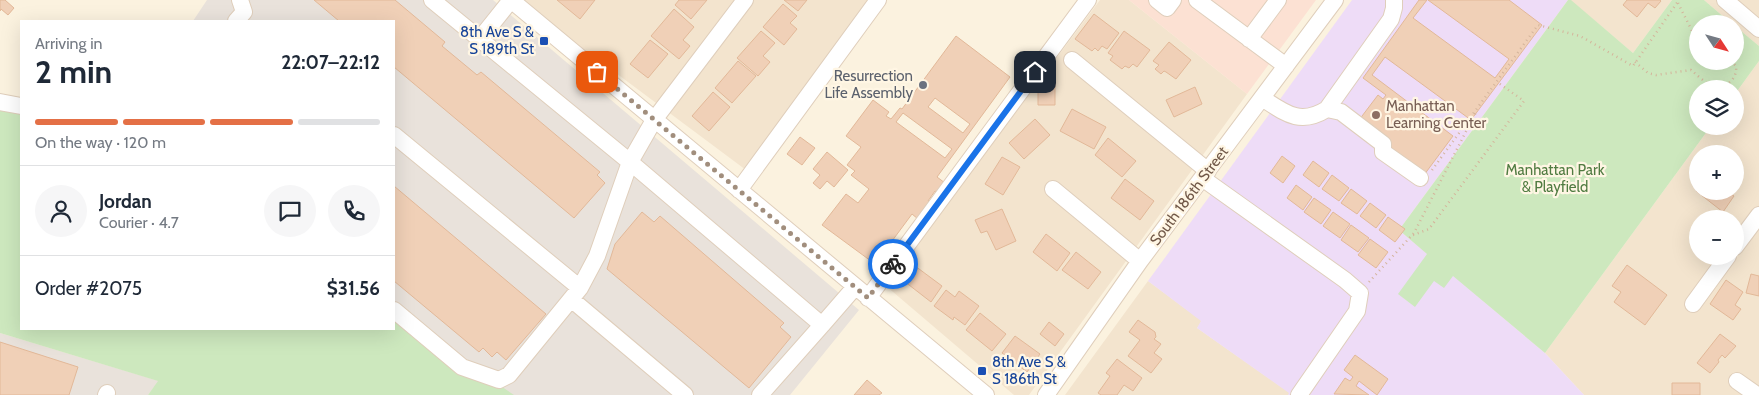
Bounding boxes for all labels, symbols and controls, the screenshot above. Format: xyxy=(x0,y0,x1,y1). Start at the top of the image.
north arrow xyxy=(1689,15,1744,70)
map controls xyxy=(1689,15,1744,265)
place label: 8th Ave S & S 189th St xyxy=(460,23,534,58)
text: Arriving in xyxy=(35,34,102,53)
marker: 8th Ave S & S 189th St xyxy=(538,35,550,47)
text: 22:07–22:12 xyxy=(281,51,380,74)
pin xyxy=(576,51,618,93)
pin xyxy=(1014,51,1056,93)
text: 2 min xyxy=(35,52,112,91)
icon: bag xyxy=(583,58,611,86)
icon: home xyxy=(1021,58,1049,86)
place label: Resurrection Life Assembly xyxy=(825,67,913,102)
marker: Resurrection Life Assembly xyxy=(917,79,929,91)
button: layers xyxy=(1689,80,1744,135)
place label: Manhattan Learning Center xyxy=(1386,97,1486,132)
marker: Manhattan Learning Center xyxy=(1370,109,1382,121)
text: On the way · 120 m xyxy=(35,133,166,152)
street label: South 186th Street xyxy=(1146,143,1232,249)
button: + xyxy=(1689,145,1744,200)
park label: Manhattan Park & Playfield xyxy=(1506,161,1605,196)
button: person xyxy=(35,185,87,237)
button: chat xyxy=(264,185,316,237)
button: phone xyxy=(328,185,380,237)
text: Jordan xyxy=(99,190,152,213)
button: − xyxy=(1689,210,1744,265)
text: Courier · 4.7 xyxy=(99,213,179,232)
courier xyxy=(868,239,918,289)
icon: bike xyxy=(879,250,907,278)
text: Order #2075 xyxy=(35,277,142,300)
text: $31.56 xyxy=(327,277,380,300)
place label: 8th Ave S & S 186th St xyxy=(992,353,1066,388)
marker: 8th Ave S & S 186th St xyxy=(976,365,988,377)

